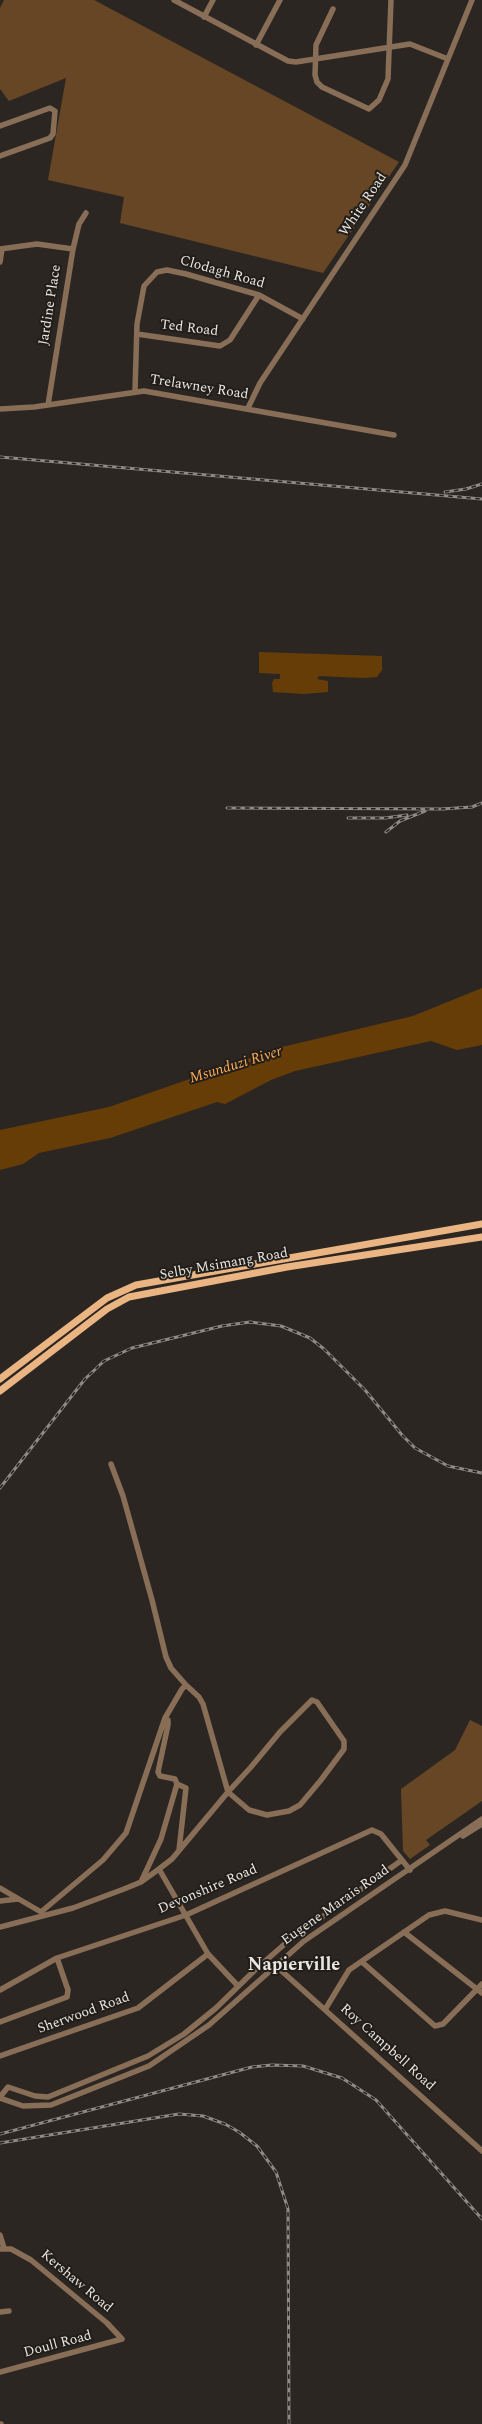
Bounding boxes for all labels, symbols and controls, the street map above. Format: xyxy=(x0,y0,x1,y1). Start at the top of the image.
street label: White Road xyxy=(337,170,391,240)
street label: Clodagh Road xyxy=(178,253,266,293)
street label: Jardine Place xyxy=(36,263,66,347)
street label: Ted Road xyxy=(159,317,219,341)
street label: Trelawney Road xyxy=(149,372,249,404)
water label: Msunduzi River xyxy=(187,1043,285,1089)
street label: Selby Msimang Road xyxy=(158,1245,290,1285)
street label: Devonshire Road xyxy=(156,1862,260,1918)
street label: Eugene Marais Road xyxy=(279,1862,393,1950)
district label: Napierville xyxy=(248,1955,340,1977)
street label: Sherwood Road xyxy=(36,1990,132,2038)
street label: Roy Campbell Road xyxy=(336,2001,438,2095)
street label: Kershaw Road xyxy=(37,2247,115,2317)
street label: Doull Road xyxy=(22,2328,94,2362)

